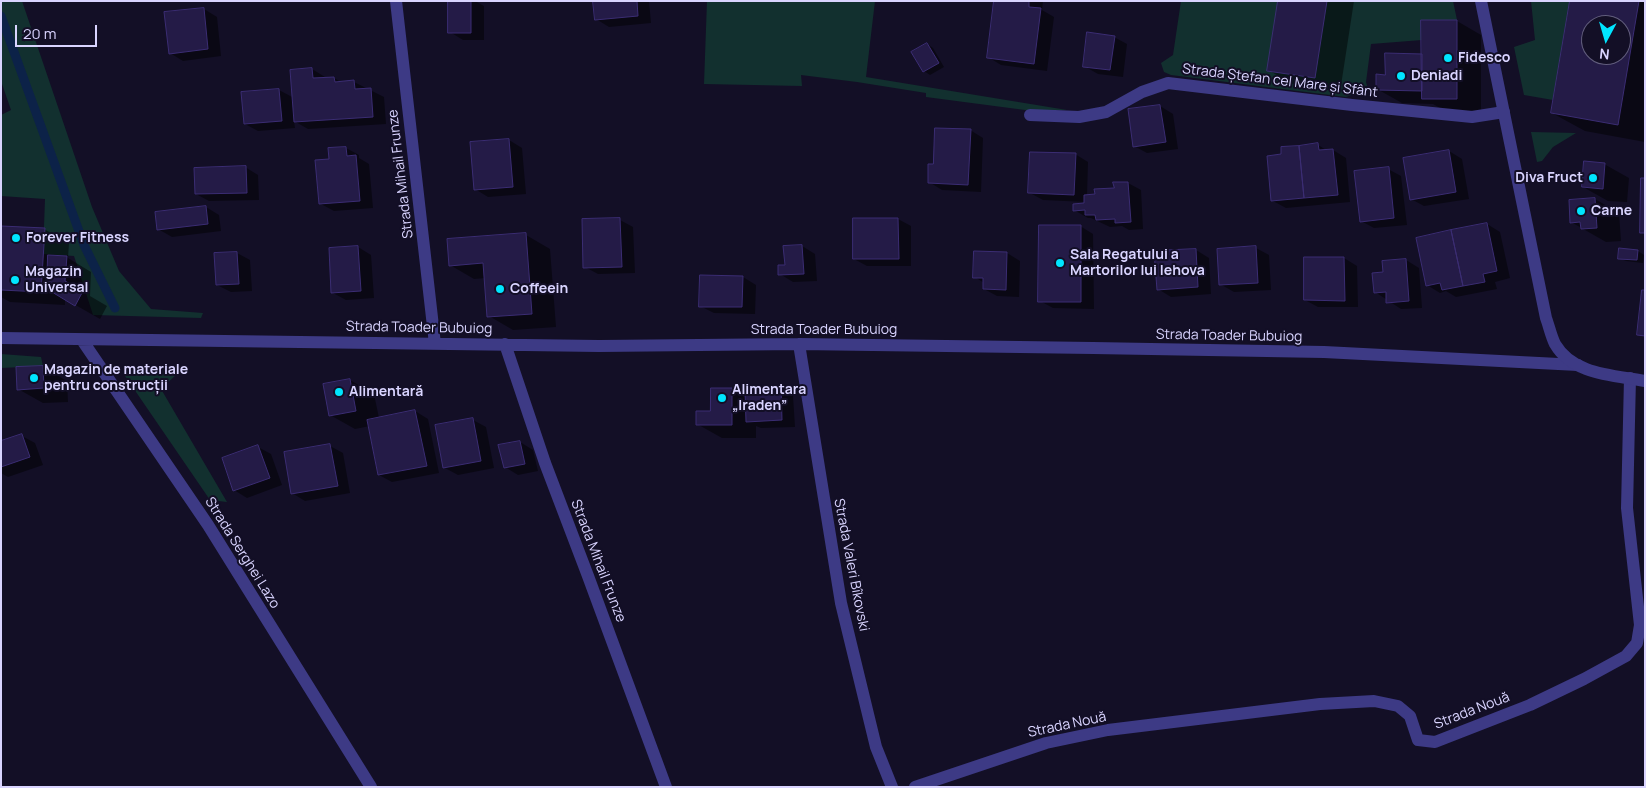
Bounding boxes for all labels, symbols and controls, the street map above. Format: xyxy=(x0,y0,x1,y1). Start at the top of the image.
scale bar xyxy=(18,15,100,47)
north arrow xyxy=(1581,15,1631,65)
text: 20 m xyxy=(23,23,56,44)
text: N xyxy=(1598,44,1610,64)
place label: Fidesco xyxy=(1458,50,1510,66)
marker: Fidesco xyxy=(1442,52,1454,64)
street label: Strada Ștefan cel Mare și Sfânt xyxy=(1181,61,1379,101)
place label: Deniadi xyxy=(1411,68,1462,84)
marker: Deniadi xyxy=(1395,70,1407,82)
street label: Strada Mihail Frunze xyxy=(385,109,417,239)
place label: Diva Fruct xyxy=(1515,170,1583,186)
marker: Diva Fruct xyxy=(1587,172,1599,184)
place label: Carne xyxy=(1591,203,1632,219)
marker: Carne xyxy=(1575,205,1587,217)
place label: Forever Fitness xyxy=(26,230,129,246)
marker: Forever Fitness xyxy=(10,232,22,244)
place label: Sala Regatului a Martorilor lui Iehova xyxy=(1070,247,1205,280)
marker: Sala Regatului a Martorilor lui Iehova xyxy=(1054,257,1066,269)
place label: Magazin Universal xyxy=(25,264,89,296)
marker: Magazin Universal xyxy=(9,274,21,286)
place label: Coffeein xyxy=(510,281,568,297)
marker: Coffeein xyxy=(494,283,506,295)
street label: Strada Toader Bubuiog xyxy=(346,318,492,338)
street label: Strada Toader Bubuiog xyxy=(751,322,897,338)
street label: Strada Toader Bubuiog xyxy=(1156,326,1302,346)
place label: Magazin de materiale pentru construcții xyxy=(44,362,188,394)
marker: Magazin de materiale pentru construcții xyxy=(28,372,40,384)
place label: Alimentara „Iraden” xyxy=(732,382,806,414)
place label: Alimentară xyxy=(349,384,423,400)
marker: Alimentară xyxy=(333,386,345,398)
marker: Alimentara „Iraden” xyxy=(716,392,728,404)
street label: Strada Serghei Lazo xyxy=(201,494,283,612)
street label: Strada Mihail Frunze xyxy=(567,497,629,625)
street label: Strada Valeri Bîkovski xyxy=(830,497,872,633)
street label: Strada Nouă xyxy=(1432,689,1512,733)
street label: Strada Nouă xyxy=(1026,709,1108,741)

